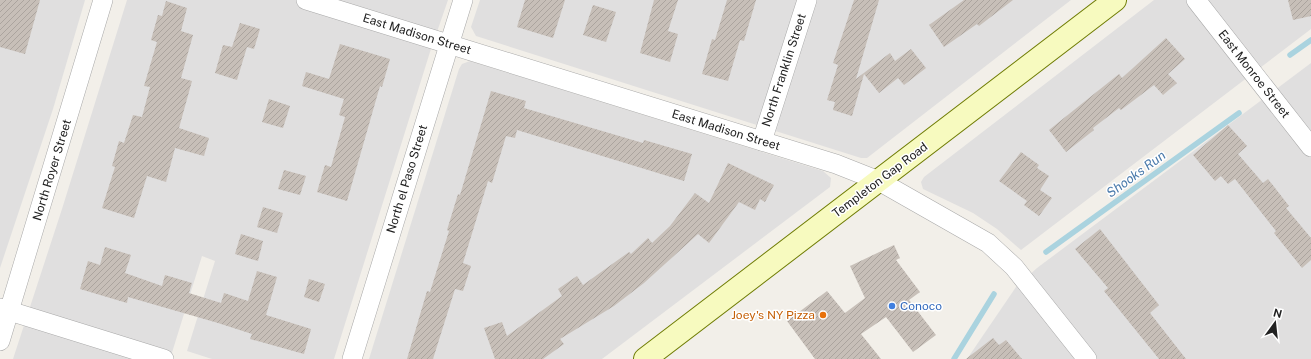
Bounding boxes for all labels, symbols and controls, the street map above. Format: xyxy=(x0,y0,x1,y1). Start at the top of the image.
street label: East Madison Street xyxy=(361,11,473,57)
street label: North Franklin Street xyxy=(759,11,809,128)
street label: East Monroe Street xyxy=(1215,27,1293,121)
street label: East Madison Street xyxy=(670,107,782,153)
street label: North Royer Street xyxy=(30,117,74,222)
street label: North el Paso Street xyxy=(384,123,430,235)
street label: Templeton Gap Road xyxy=(830,140,930,220)
water label: Shooks Run xyxy=(1104,148,1168,200)
place label: Conoco xyxy=(900,299,942,313)
marker: Conoco xyxy=(887,301,897,311)
north arrow xyxy=(1255,303,1295,343)
text: N xyxy=(1272,306,1283,320)
place label: Joey's NY Pizza xyxy=(731,308,815,322)
marker: Joey's NY Pizza xyxy=(818,310,828,320)

